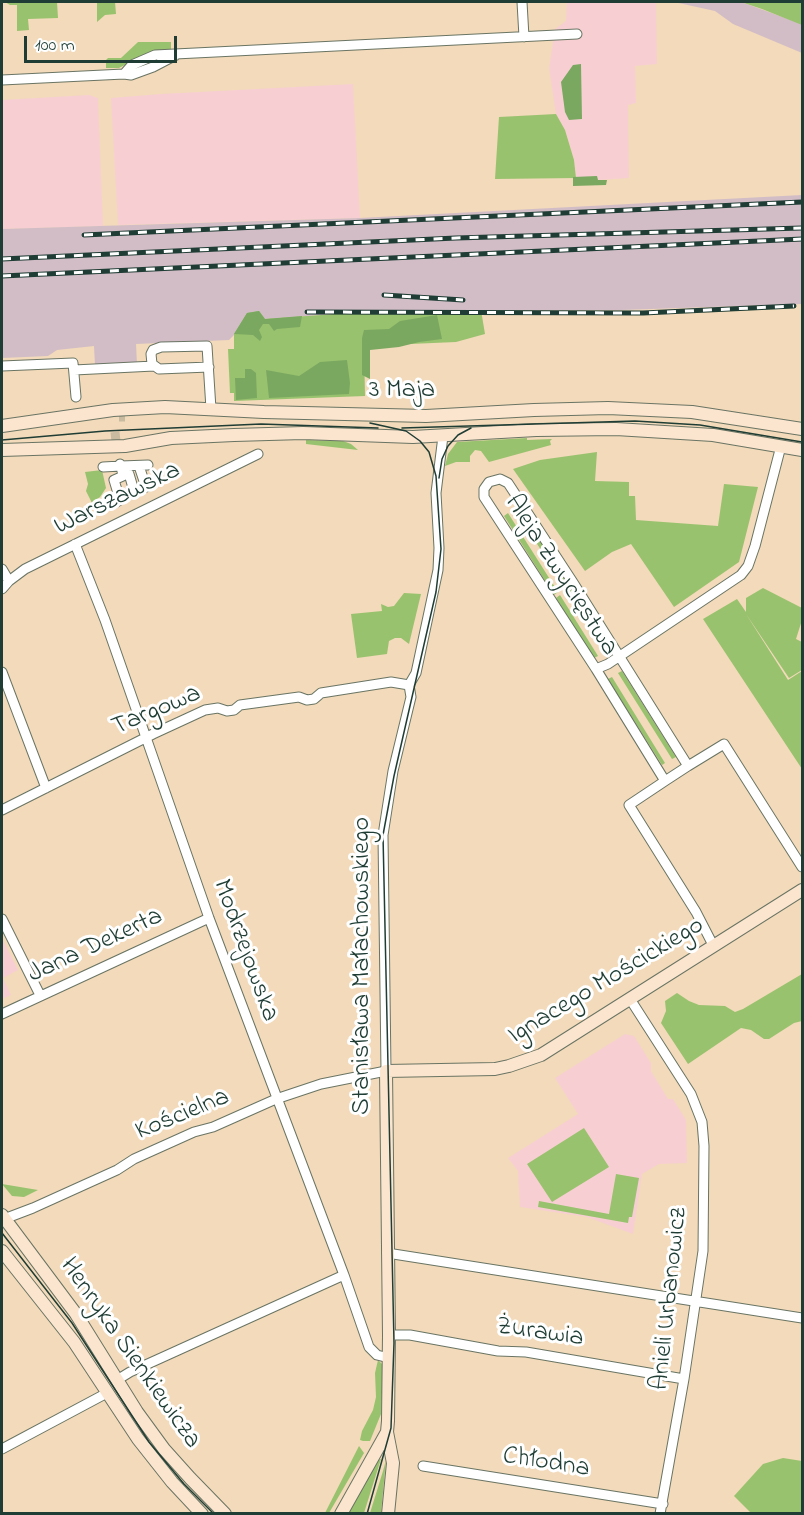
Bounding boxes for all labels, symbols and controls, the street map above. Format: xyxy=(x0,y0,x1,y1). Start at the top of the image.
scale bar xyxy=(27,24,180,62)
text: 100 m xyxy=(35,33,75,59)
street label: 3 Maja xyxy=(369,376,435,408)
street label: Warszawska xyxy=(50,456,186,544)
street label: Aleja Zwycięstwa xyxy=(496,490,624,662)
street label: Targowa xyxy=(108,679,206,745)
street label: Stanisława Małachowskiego xyxy=(348,817,380,1115)
street label: Modrzejowska xyxy=(204,876,284,1026)
street label: Jana Dekerta xyxy=(24,902,168,992)
street label: Ignacego Mościckiego xyxy=(503,911,711,1053)
street label: Kościelna xyxy=(132,1083,234,1149)
street label: Anieli Urbanowicz xyxy=(646,1206,696,1392)
street label: Henryka Sienkiewicza xyxy=(51,1253,207,1455)
street label: Żurawia xyxy=(495,1312,585,1356)
street label: Chłodna xyxy=(500,1442,592,1486)

